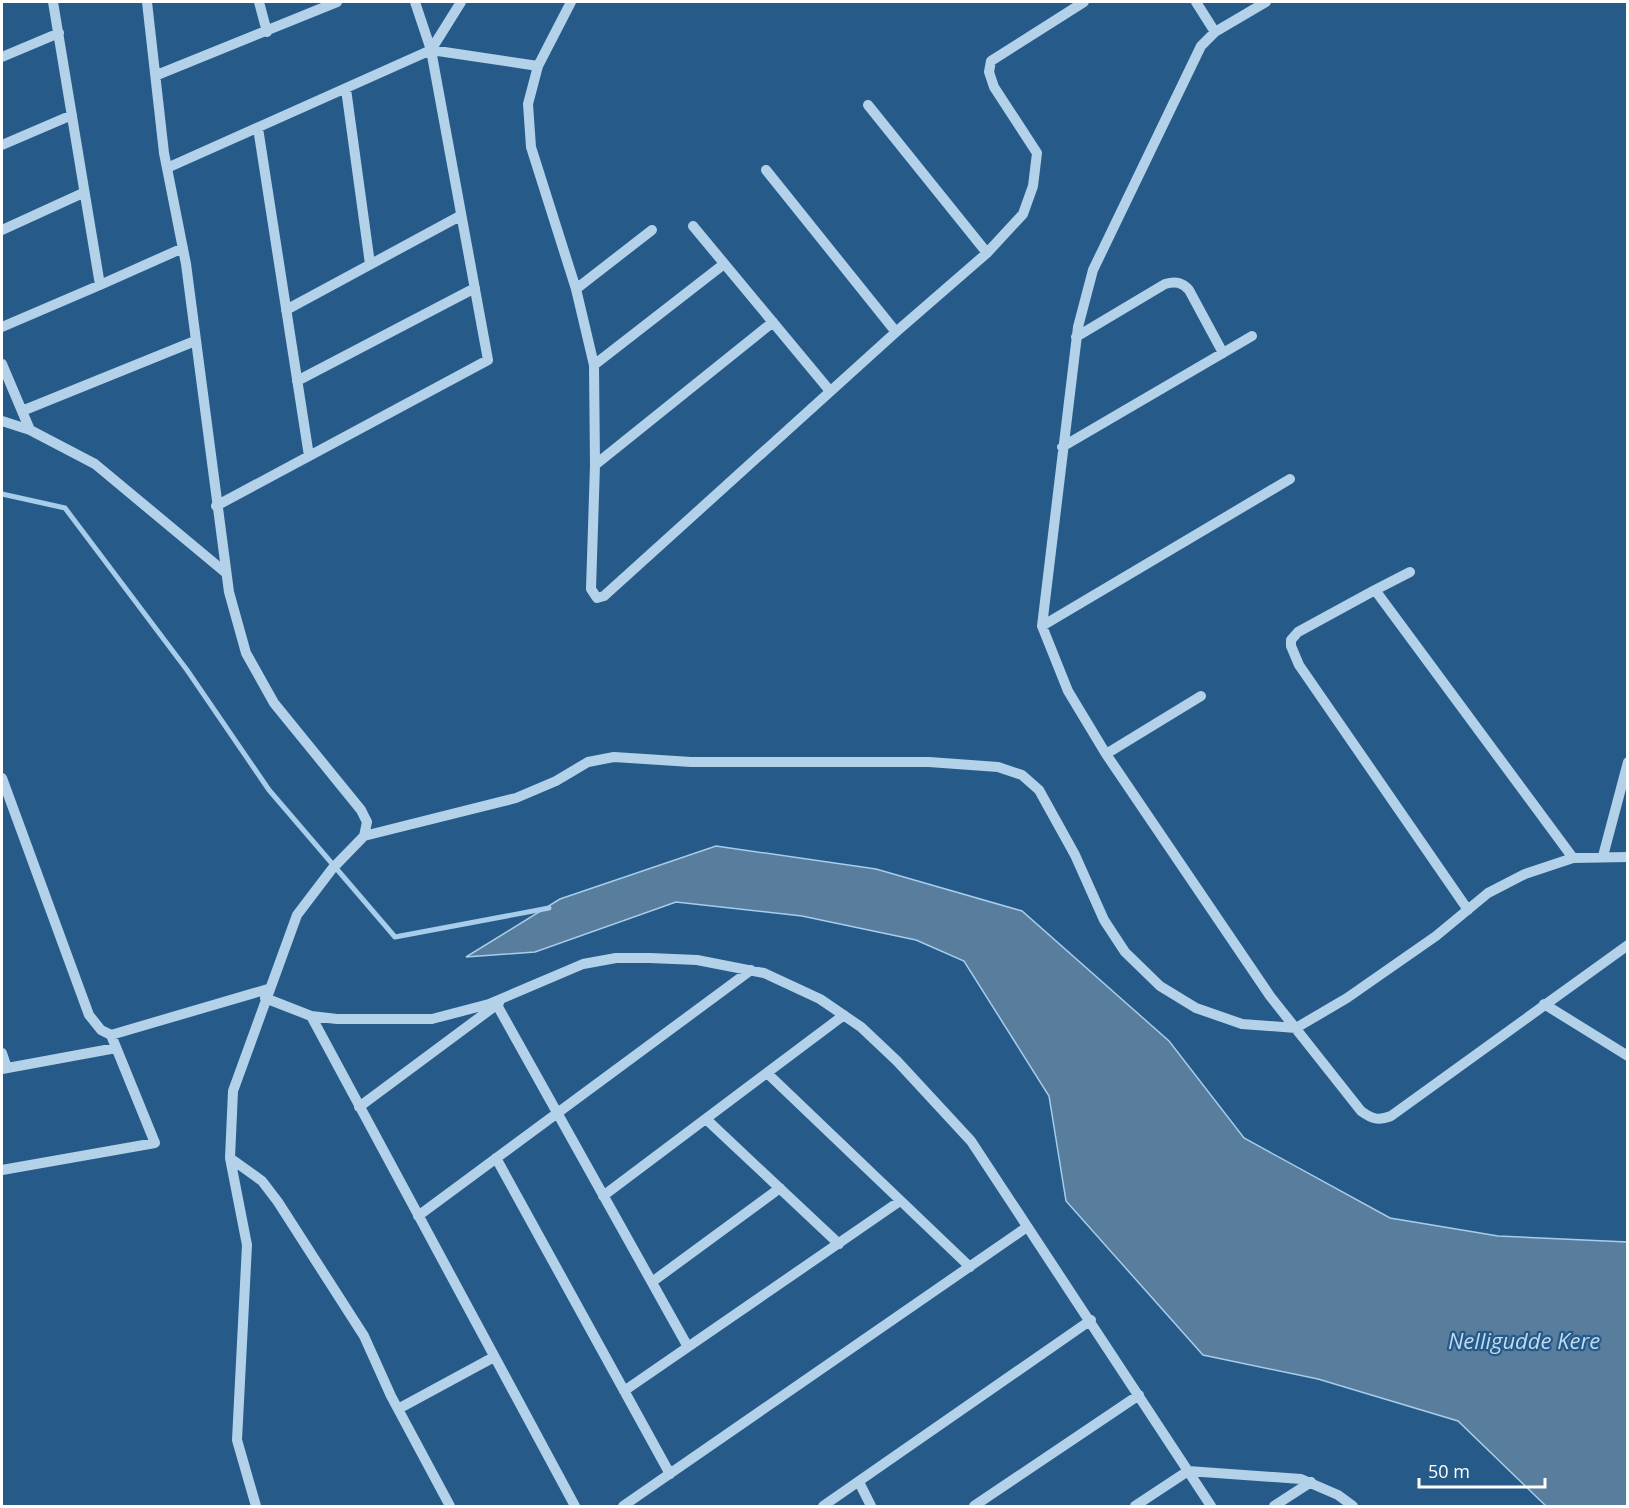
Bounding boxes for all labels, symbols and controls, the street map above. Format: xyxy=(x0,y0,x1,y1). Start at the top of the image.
water label: Nelligudde Kere xyxy=(1448,1325,1600,1355)
scale bar xyxy=(1419,1451,1545,1489)
text: 50 m xyxy=(1428,1459,1470,1483)

